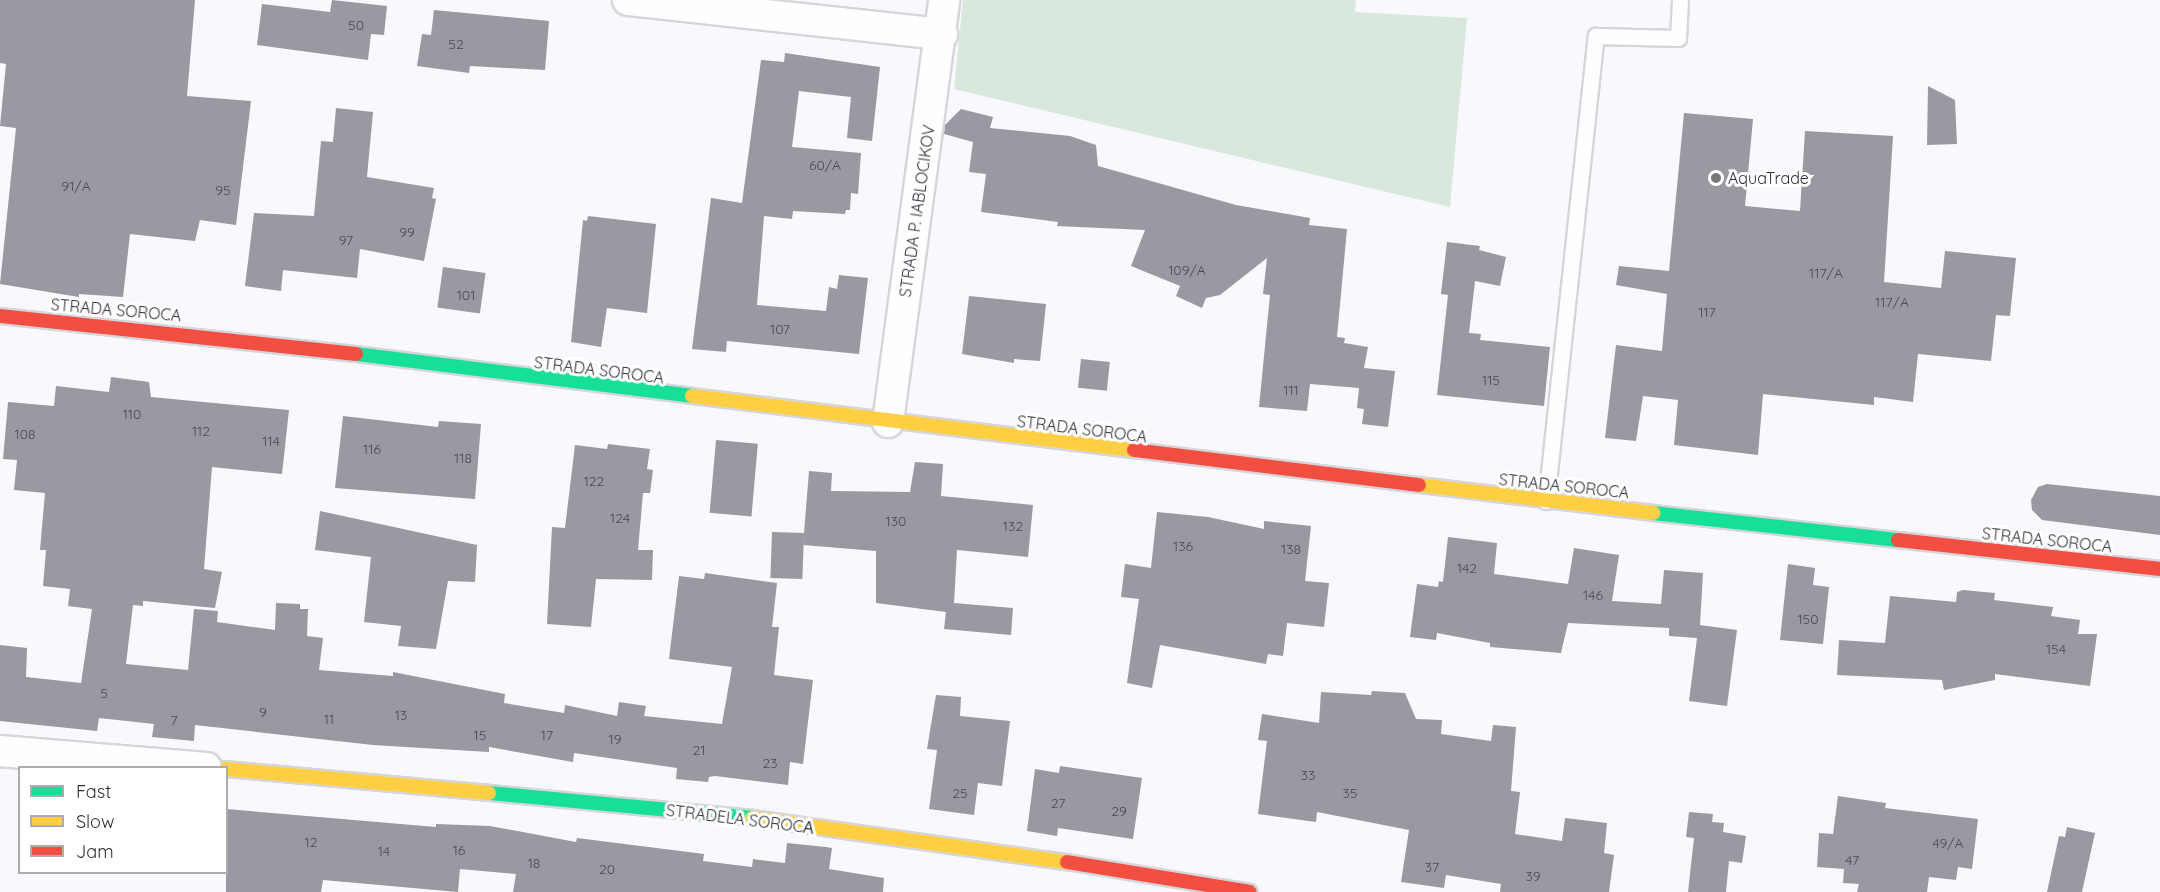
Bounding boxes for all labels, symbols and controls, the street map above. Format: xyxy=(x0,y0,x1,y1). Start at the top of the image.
house number: 50 xyxy=(348,17,364,33)
house number: 52 xyxy=(448,36,464,52)
street label: STRADA P. IABLOCIKOV xyxy=(895,124,939,298)
house number: 60/A xyxy=(809,157,841,173)
place label: AquaTrade xyxy=(1728,168,1809,188)
marker: AquaTrade xyxy=(1709,171,1723,185)
house number: 91/A xyxy=(61,178,91,194)
house number: 95 xyxy=(215,182,231,198)
house number: 99 xyxy=(399,224,415,240)
house number: 97 xyxy=(339,232,353,248)
house number: 109/A xyxy=(1168,262,1206,278)
house number: 117/A xyxy=(1809,265,1843,281)
house number: 101 xyxy=(457,287,475,303)
house number: 117/A xyxy=(1875,294,1909,310)
street label: STRADA SOROCA xyxy=(50,295,182,325)
house number: 117 xyxy=(1698,304,1716,320)
house number: 107 xyxy=(770,321,790,337)
street label: STRADA SOROCA xyxy=(533,353,665,387)
house number: 115 xyxy=(1482,372,1500,388)
house number: 111 xyxy=(1283,382,1299,398)
house number: 110 xyxy=(123,406,141,422)
street label: STRADA SOROCA xyxy=(1016,412,1148,446)
house number: 112 xyxy=(192,423,210,439)
house number: 108 xyxy=(14,426,36,442)
house number: 114 xyxy=(262,433,280,449)
house number: 116 xyxy=(363,441,381,457)
house number: 118 xyxy=(454,450,472,466)
street label: STRADA SOROCA xyxy=(1498,470,1630,502)
house number: 122 xyxy=(584,473,604,489)
house number: 124 xyxy=(610,510,630,526)
house number: 130 xyxy=(886,513,906,529)
house number: 132 xyxy=(1003,518,1023,534)
street label: STRADA SOROCA xyxy=(1981,524,2113,556)
house number: 136 xyxy=(1173,538,1193,554)
house number: 138 xyxy=(1281,541,1301,557)
house number: 142 xyxy=(1457,560,1477,576)
house number: 146 xyxy=(1583,587,1603,603)
house number: 150 xyxy=(1797,611,1819,627)
house number: 154 xyxy=(2046,641,2066,657)
house number: 5 xyxy=(100,685,108,701)
house number: 9 xyxy=(259,704,267,720)
house number: 13 xyxy=(395,707,407,723)
house number: 11 xyxy=(324,711,334,727)
house number: 7 xyxy=(170,712,178,728)
house number: 15 xyxy=(474,727,486,743)
house number: 17 xyxy=(541,727,553,743)
house number: 19 xyxy=(609,731,621,747)
house number: 21 xyxy=(693,742,705,758)
house number: 23 xyxy=(762,755,778,771)
legend xyxy=(18,766,228,874)
house number: 33 xyxy=(1301,767,1315,783)
text: Fast xyxy=(76,780,111,803)
house number: 25 xyxy=(952,785,968,801)
house number: 35 xyxy=(1343,785,1357,801)
house number: 27 xyxy=(1051,795,1065,811)
street label: STRADELA SOROCА xyxy=(665,800,815,838)
house number: 29 xyxy=(1111,803,1127,819)
text: Slow xyxy=(76,810,114,833)
house number: 12 xyxy=(305,834,317,850)
house number: 49/A xyxy=(1932,835,1964,851)
text: Jam xyxy=(76,840,114,863)
house number: 16 xyxy=(453,842,465,858)
house number: 14 xyxy=(378,843,390,859)
house number: 47 xyxy=(1845,852,1859,868)
house number: 18 xyxy=(528,855,540,871)
house number: 37 xyxy=(1425,859,1439,875)
house number: 20 xyxy=(599,861,615,877)
house number: 39 xyxy=(1525,868,1541,884)

